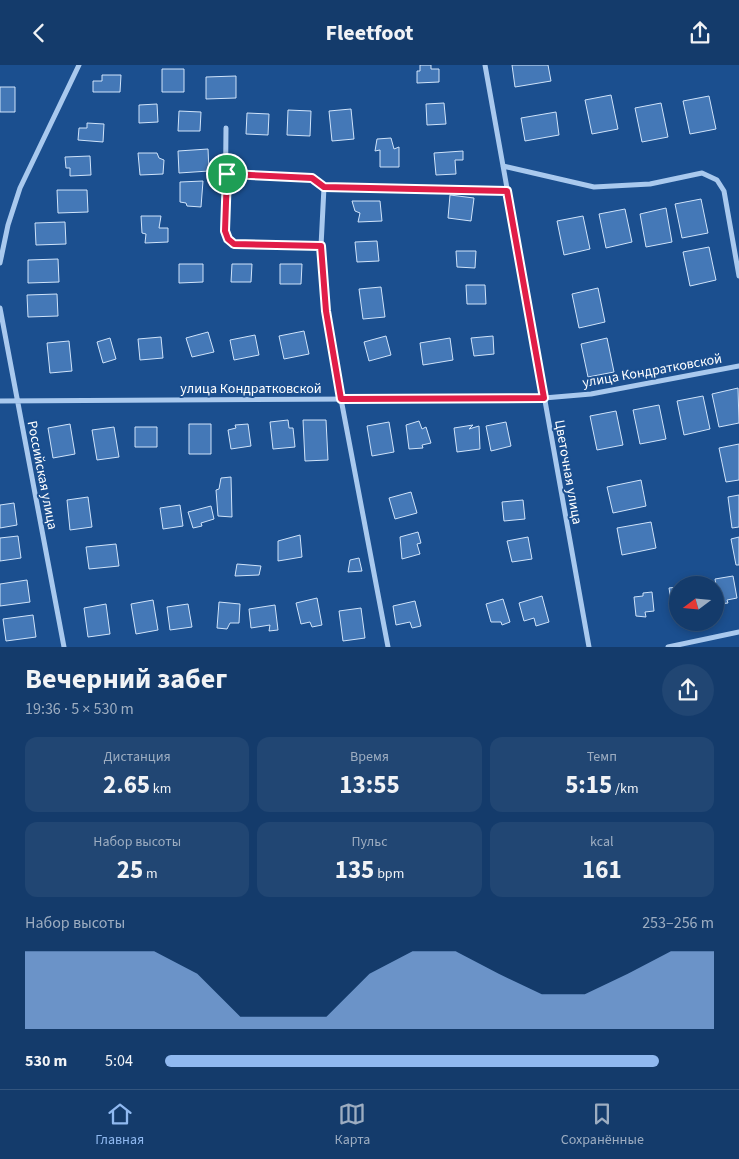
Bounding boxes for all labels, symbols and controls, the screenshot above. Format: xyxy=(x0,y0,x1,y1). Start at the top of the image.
text: Fleetfoot xyxy=(325,17,414,49)
icon: back xyxy=(25,19,53,47)
icon: share xyxy=(686,19,714,47)
pin xyxy=(206,153,248,195)
icon: arrive xyxy=(213,160,241,188)
street label: улица Кондратковской xyxy=(581,349,724,393)
street label: улица Кондратковской xyxy=(180,379,322,399)
street label: Цветочная улица xyxy=(549,418,587,526)
street label: Российская улица xyxy=(22,419,62,531)
north arrow xyxy=(669,576,724,631)
map controls xyxy=(669,576,724,631)
text: Вечерний забег xyxy=(25,659,227,699)
button: share xyxy=(662,664,714,716)
text: 19:36 · 5 × 530 m xyxy=(25,698,134,720)
text: Дистанция xyxy=(104,747,171,767)
text: Время xyxy=(350,747,389,767)
text: Темп xyxy=(587,747,617,767)
text: 2.65 xyxy=(103,767,150,803)
text: 13:55 xyxy=(339,767,400,803)
text: 5:15 xyxy=(565,767,612,803)
text: km xyxy=(150,779,171,799)
text: /km xyxy=(612,779,639,799)
text: Набор высоты xyxy=(93,832,181,852)
text: Пульс xyxy=(351,832,388,852)
text: kcal xyxy=(590,832,614,852)
text: 25 xyxy=(117,852,143,888)
text: 135 xyxy=(335,852,374,888)
text: 161 xyxy=(582,852,622,888)
text: m xyxy=(143,864,158,884)
text: bpm xyxy=(374,864,404,884)
text: Набор высоты xyxy=(25,912,125,934)
text: 253–256 m xyxy=(642,912,714,934)
text: 530 m xyxy=(25,1050,67,1072)
text: 5:04 xyxy=(105,1050,133,1072)
tab: Главная xyxy=(95,1100,144,1150)
tab: Карта xyxy=(335,1100,370,1150)
tab: Сохранённые xyxy=(561,1100,644,1150)

